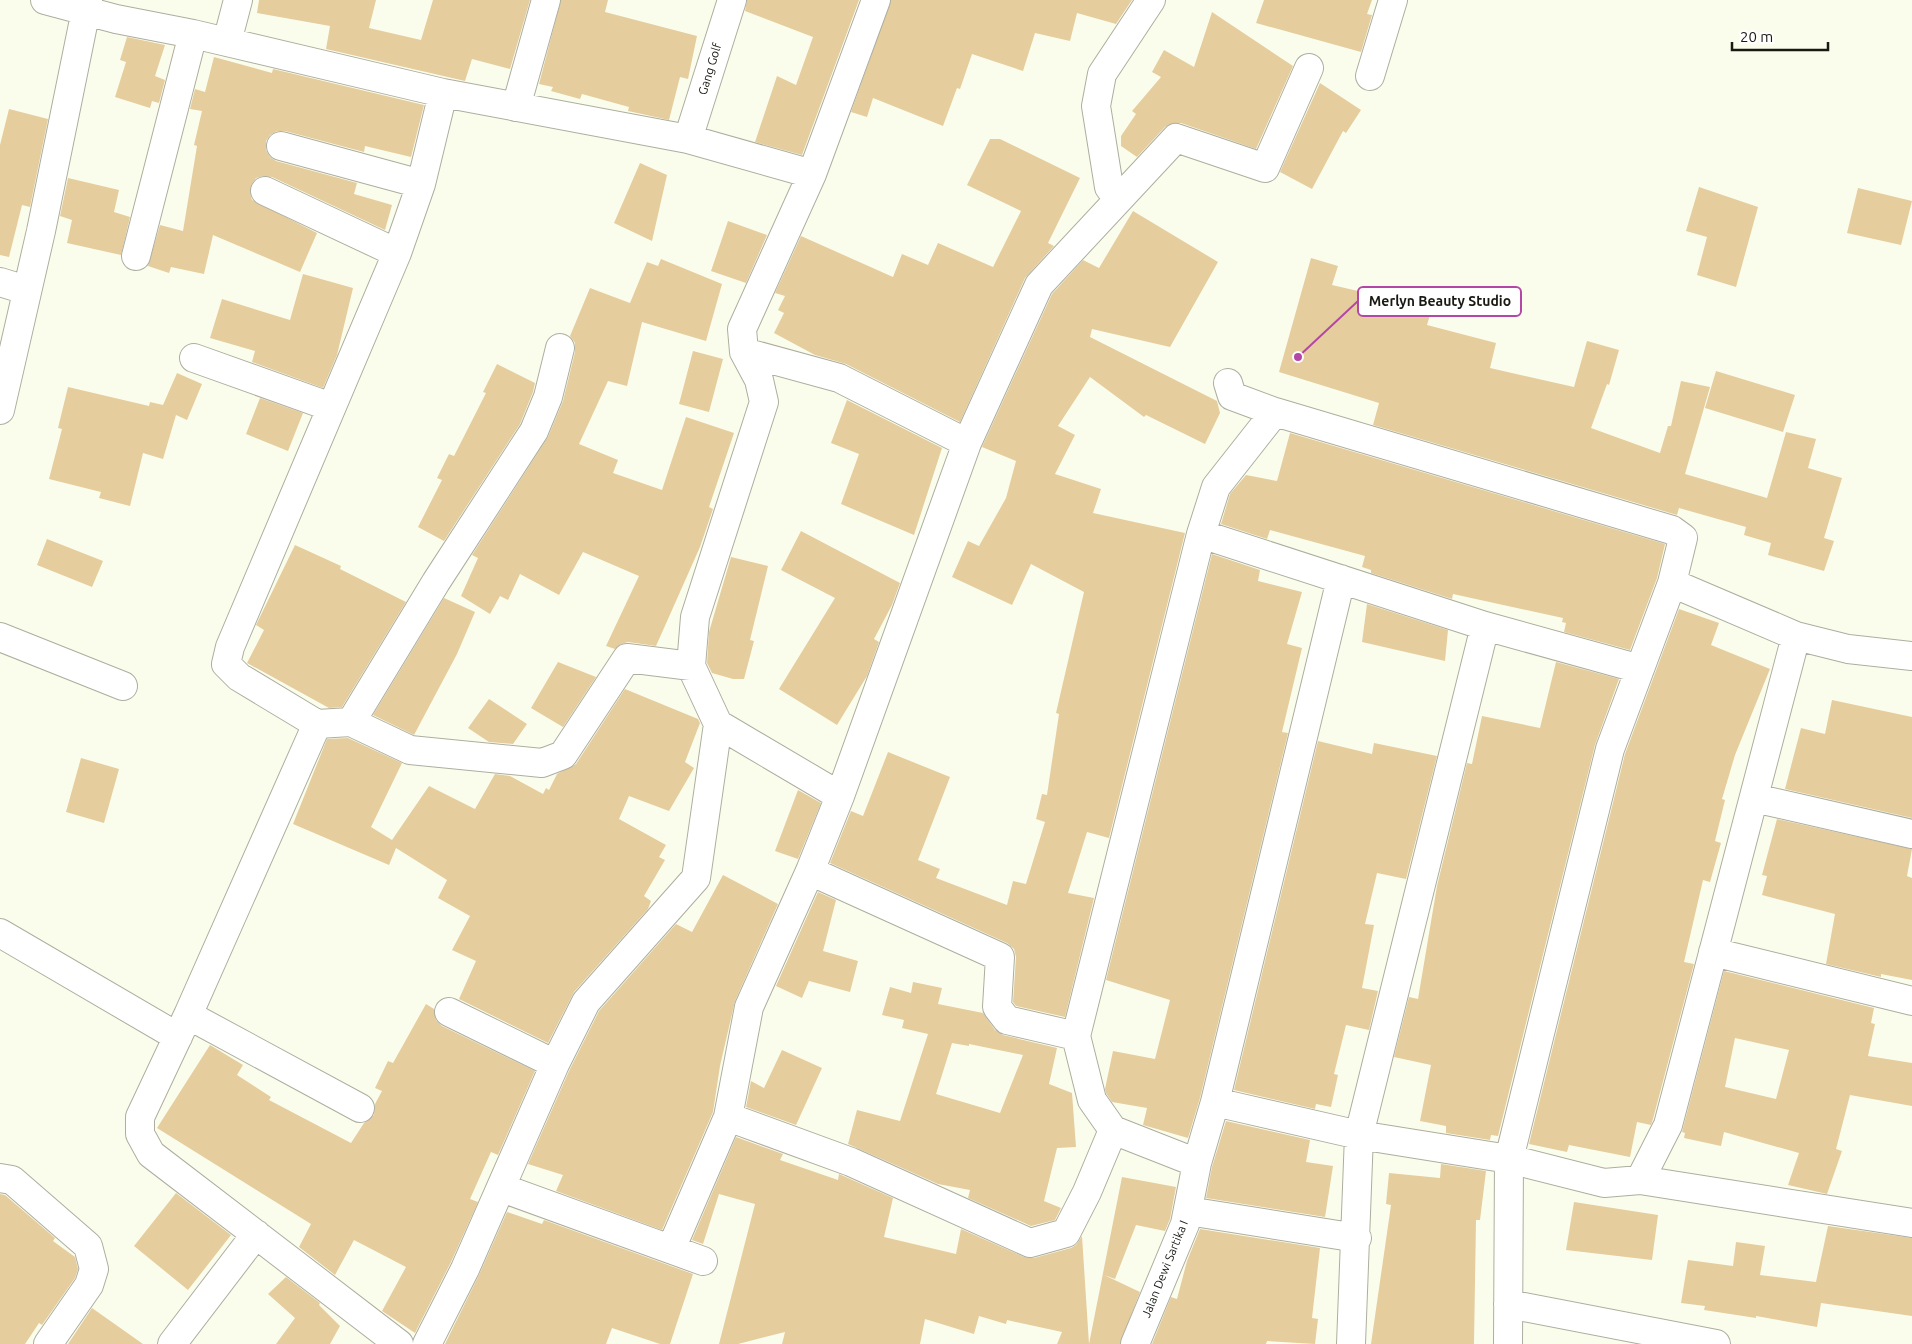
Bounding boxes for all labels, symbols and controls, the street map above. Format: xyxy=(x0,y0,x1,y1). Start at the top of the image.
scale bar xyxy=(1732,20,1828,52)
text: 20 m xyxy=(1740,28,1773,45)
street label: Gang Golf xyxy=(696,41,724,96)
callout: Merlyn Beauty Studio xyxy=(1358,287,1521,316)
text: Merlyn Beauty Studio xyxy=(1369,293,1511,309)
street label: Jalan Dewi Sartika I xyxy=(1139,1218,1190,1319)

